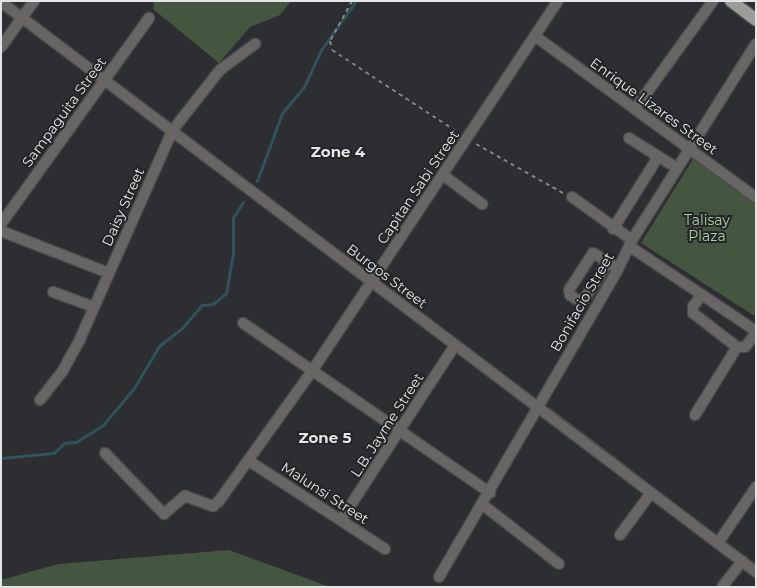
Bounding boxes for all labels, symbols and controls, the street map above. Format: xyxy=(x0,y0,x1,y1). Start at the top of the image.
street label: Sampaguita Street xyxy=(18,54,110,170)
street label: Enrique Lizares Street xyxy=(587,54,721,158)
street label: Capitan Sabi Street xyxy=(374,127,462,247)
district label: Zone 4 xyxy=(311,143,365,161)
street label: Daisy Street xyxy=(98,165,148,249)
park label: Talisay Plaza xyxy=(684,212,730,244)
street label: Burgos Street xyxy=(343,240,431,312)
street label: Bonifacio Street xyxy=(547,249,617,355)
street label: L.B. Jayme Street xyxy=(347,370,427,480)
district label: Zone 5 xyxy=(299,429,351,447)
street label: Malunsi Street xyxy=(278,458,372,528)

